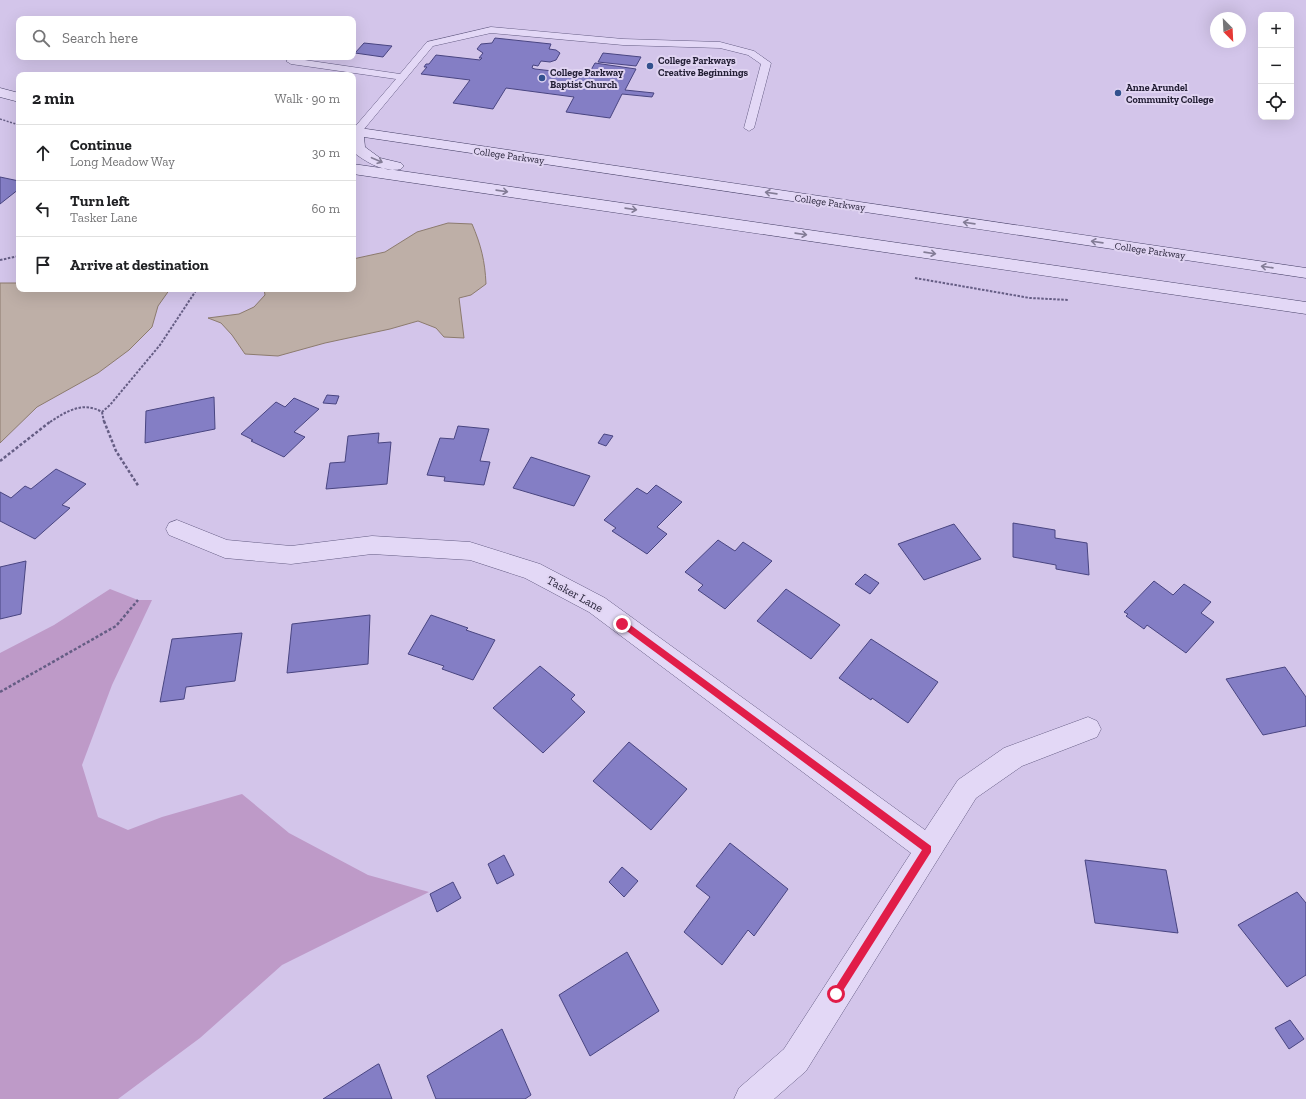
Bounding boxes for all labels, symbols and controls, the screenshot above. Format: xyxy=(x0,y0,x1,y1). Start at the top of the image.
north arrow xyxy=(1210,12,1246,48)
map controls xyxy=(1258,12,1294,120)
button: + xyxy=(1258,12,1294,48)
search box xyxy=(16,16,356,60)
icon: search xyxy=(30,27,52,49)
text: Search here xyxy=(62,29,138,47)
button: − xyxy=(1258,48,1294,84)
place label: College Parkways Creative Beginnings xyxy=(658,55,749,79)
marker: College Parkways Creative Beginnings xyxy=(645,61,655,71)
place label: College Parkway Baptist Church xyxy=(550,67,624,91)
marker: College Parkway Baptist Church xyxy=(537,73,547,83)
place label: Anne Arundel Community College xyxy=(1126,82,1214,106)
button: locate xyxy=(1258,84,1294,120)
text: 2 min xyxy=(32,88,74,108)
marker: Anne Arundel Community College xyxy=(1113,88,1123,98)
text: Walk · 90 m xyxy=(275,91,340,106)
text: Continue xyxy=(70,136,132,154)
icon: ahead xyxy=(32,142,54,164)
text: 30 m xyxy=(312,145,340,160)
street label: College Parkway xyxy=(473,145,546,167)
text: Long Meadow Way xyxy=(70,154,175,169)
one-way arrow xyxy=(370,157,382,164)
one-way arrow xyxy=(496,187,509,195)
one-way arrow xyxy=(765,189,778,197)
text: Turn left xyxy=(70,192,130,210)
street label: College Parkway xyxy=(794,192,867,214)
icon: left xyxy=(32,198,54,220)
text: 60 m xyxy=(311,201,340,216)
one-way arrow xyxy=(624,206,637,214)
text: Tasker Lane xyxy=(70,210,137,225)
one-way arrow xyxy=(963,219,976,227)
one-way arrow xyxy=(794,230,807,238)
one-way arrow xyxy=(1091,238,1104,246)
street label: College Parkway xyxy=(1114,240,1187,262)
one-way arrow xyxy=(923,249,936,257)
icon: arrive xyxy=(32,254,54,276)
text: Arrive at destination xyxy=(70,256,209,274)
one-way arrow xyxy=(1261,263,1274,271)
street label: Tasker Lane xyxy=(544,573,606,615)
route end xyxy=(613,615,631,633)
route start xyxy=(827,985,845,1003)

